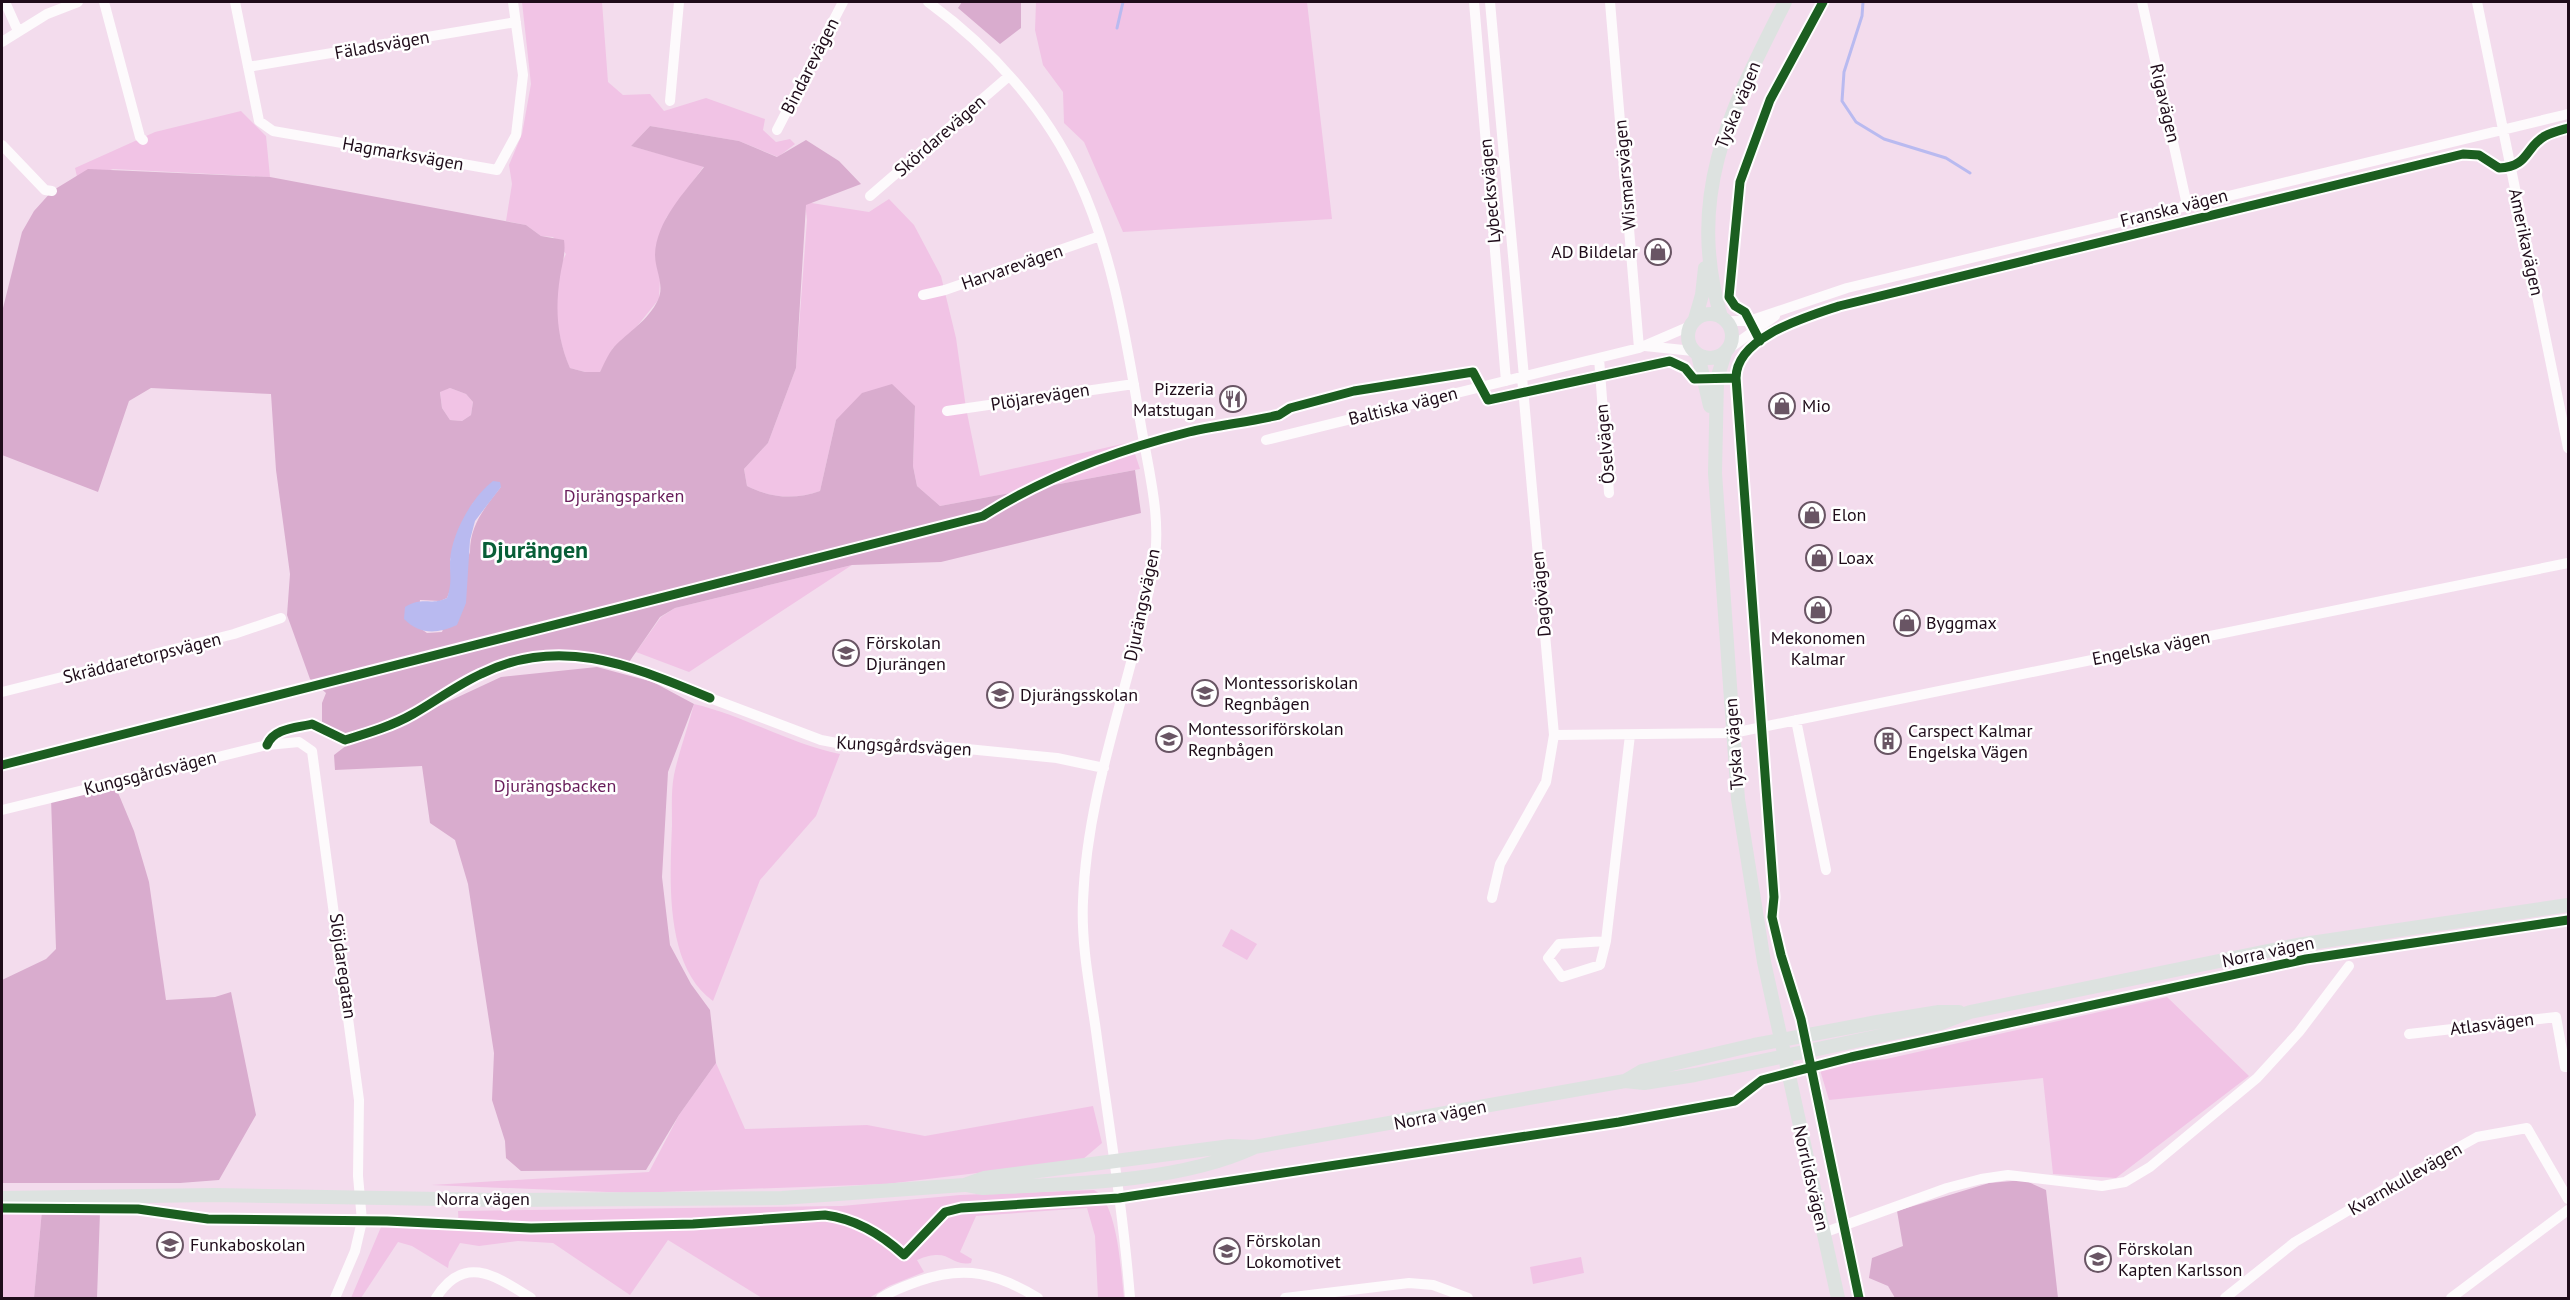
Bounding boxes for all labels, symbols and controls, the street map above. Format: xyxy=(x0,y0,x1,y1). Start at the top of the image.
street label: Bindarevägen xyxy=(775,14,844,118)
street label: Fäladsvägen xyxy=(333,25,431,64)
street label: Tyska vägen xyxy=(1710,58,1765,152)
street label: Rigavägen xyxy=(2145,61,2186,145)
street label: Skördarevägen xyxy=(889,90,990,182)
street label: Wismarsvägen xyxy=(1608,119,1641,231)
street label: Hagmarksvägen xyxy=(341,132,466,175)
street label: Lybecksvägen xyxy=(1473,138,1506,244)
street label: Franska vägen xyxy=(2118,183,2230,232)
street label: Amerikavägen xyxy=(2504,186,2549,298)
shop icon: AD Bildelar xyxy=(1643,237,1673,267)
street label: Harvarevägen xyxy=(958,238,1066,295)
place label: AD Bildelar xyxy=(1551,240,1638,263)
street label: Plöjarevägen xyxy=(989,377,1091,416)
place label: Pizzeria Matstugan xyxy=(1133,377,1214,421)
street label: Baltiska vägen xyxy=(1346,381,1460,430)
restaurant icon: Pizzeria Matstugan xyxy=(1218,384,1248,414)
shop icon: Mio xyxy=(1767,391,1797,421)
place label: Mio xyxy=(1802,394,1831,417)
street label: Öselvägen xyxy=(1590,403,1619,485)
park label: Djurängsparken xyxy=(564,484,684,507)
shop icon: Elon xyxy=(1797,500,1827,530)
place label: Elon xyxy=(1832,503,1866,526)
district label: Djurängen xyxy=(482,534,588,565)
shop icon: Loax xyxy=(1804,543,1834,573)
street label: Djurängsvägen xyxy=(1118,546,1165,663)
place label: Loax xyxy=(1838,546,1874,569)
street label: Dagövägen xyxy=(1525,550,1556,638)
shop icon: Mekonomen Kalmar xyxy=(1803,595,1833,625)
shop icon: Byggmax xyxy=(1892,608,1922,638)
place label: Byggmax xyxy=(1926,611,1997,634)
street label: Engelska vägen xyxy=(2090,625,2212,670)
place label: Mekonomen Kalmar xyxy=(1771,626,1865,670)
street label: Skräddaretorpsvägen xyxy=(60,627,223,688)
place label: Förskolan Djurängen xyxy=(866,631,946,675)
school or university icon: Förskolan Djurängen xyxy=(831,638,861,668)
place label: Montessoriskolan Regnbågen xyxy=(1224,671,1358,715)
school or university icon: Montessoriskolan Regnbågen xyxy=(1190,678,1220,708)
school or university icon: Djurängsskolan xyxy=(985,680,1015,710)
place label: Djurängsskolan xyxy=(1020,683,1138,706)
street label: Tyska vägen xyxy=(1719,697,1748,791)
place label: Montessoriförskolan Regnbågen xyxy=(1188,717,1344,761)
place label: Carspect Kalmar Engelska Vägen xyxy=(1908,719,2033,763)
school or university icon: Montessoriförskolan Regnbågen xyxy=(1154,724,1184,754)
building icon: Carspect Kalmar Engelska Vägen xyxy=(1873,726,1903,756)
street label: Kungsgårdsvägen xyxy=(836,730,972,761)
street label: Kungsgårdsvägen xyxy=(81,745,218,800)
park label: Djurängsbacken xyxy=(494,774,616,797)
street label: Slöjdaregatan xyxy=(325,912,362,1020)
street label: Norra vägen xyxy=(2220,931,2316,973)
street label: Atlasvägen xyxy=(2449,1007,2535,1040)
street label: Norra vägen xyxy=(1392,1094,1488,1135)
street label: Norrlidsvägen xyxy=(1788,1123,1835,1233)
street label: Kvarnkullevägen xyxy=(2344,1137,2466,1220)
street label: Norra vägen xyxy=(436,1187,530,1210)
place label: Förskolan Lokomotivet xyxy=(1246,1229,1341,1273)
school or university icon: Funkaboskolan xyxy=(155,1230,185,1260)
place label: Funkaboskolan xyxy=(190,1233,305,1256)
school or university icon: Förskolan Lokomotivet xyxy=(1212,1236,1242,1266)
place label: Förskolan Kapten Karlsson xyxy=(2118,1237,2242,1281)
school or university icon: Förskolan Kapten Karlsson xyxy=(2083,1244,2113,1274)

